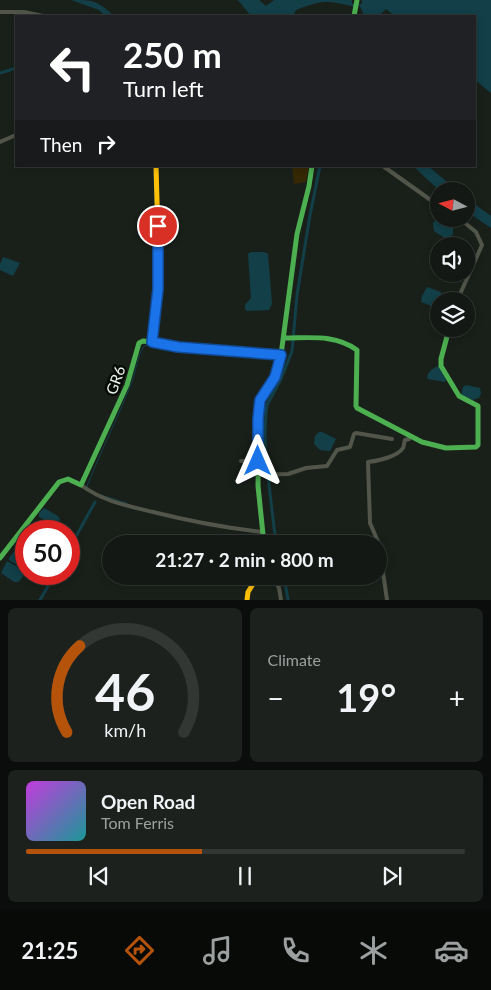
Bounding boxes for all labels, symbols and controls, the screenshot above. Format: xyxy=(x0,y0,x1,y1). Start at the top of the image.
text: 250 m xyxy=(123,33,222,75)
icon: left xyxy=(40,35,105,100)
text: Turn left xyxy=(123,75,204,102)
icon: right xyxy=(92,130,120,158)
text: Then xyxy=(40,133,82,156)
north arrow xyxy=(430,182,475,228)
map controls xyxy=(430,182,475,337)
pin xyxy=(137,205,179,247)
icon: arrive xyxy=(144,212,172,240)
button: sound xyxy=(430,237,475,282)
button: layers xyxy=(430,292,475,337)
street label: GR6 xyxy=(102,363,129,397)
position arrow xyxy=(231,434,283,486)
speed limit sign: 50 xyxy=(15,520,80,585)
text: 21:27 · 2 min · 800 m xyxy=(155,548,334,571)
text: Climate xyxy=(268,650,321,669)
text: 46 xyxy=(95,660,155,722)
text: 19° xyxy=(336,674,396,720)
text: − xyxy=(268,681,284,715)
text: + xyxy=(449,681,465,715)
text: km/h xyxy=(104,719,146,741)
text: Open Road xyxy=(101,790,195,813)
text: Tom Ferris xyxy=(101,813,174,832)
icon: previous xyxy=(85,862,113,890)
icon: pause xyxy=(231,862,259,890)
icon: next xyxy=(378,862,406,890)
icon: directions xyxy=(122,933,157,968)
icon: music xyxy=(200,933,235,968)
icon: phone xyxy=(278,933,313,968)
icon: climate xyxy=(356,933,391,968)
icon: car xyxy=(434,933,469,968)
text: 21:25 xyxy=(22,937,78,964)

